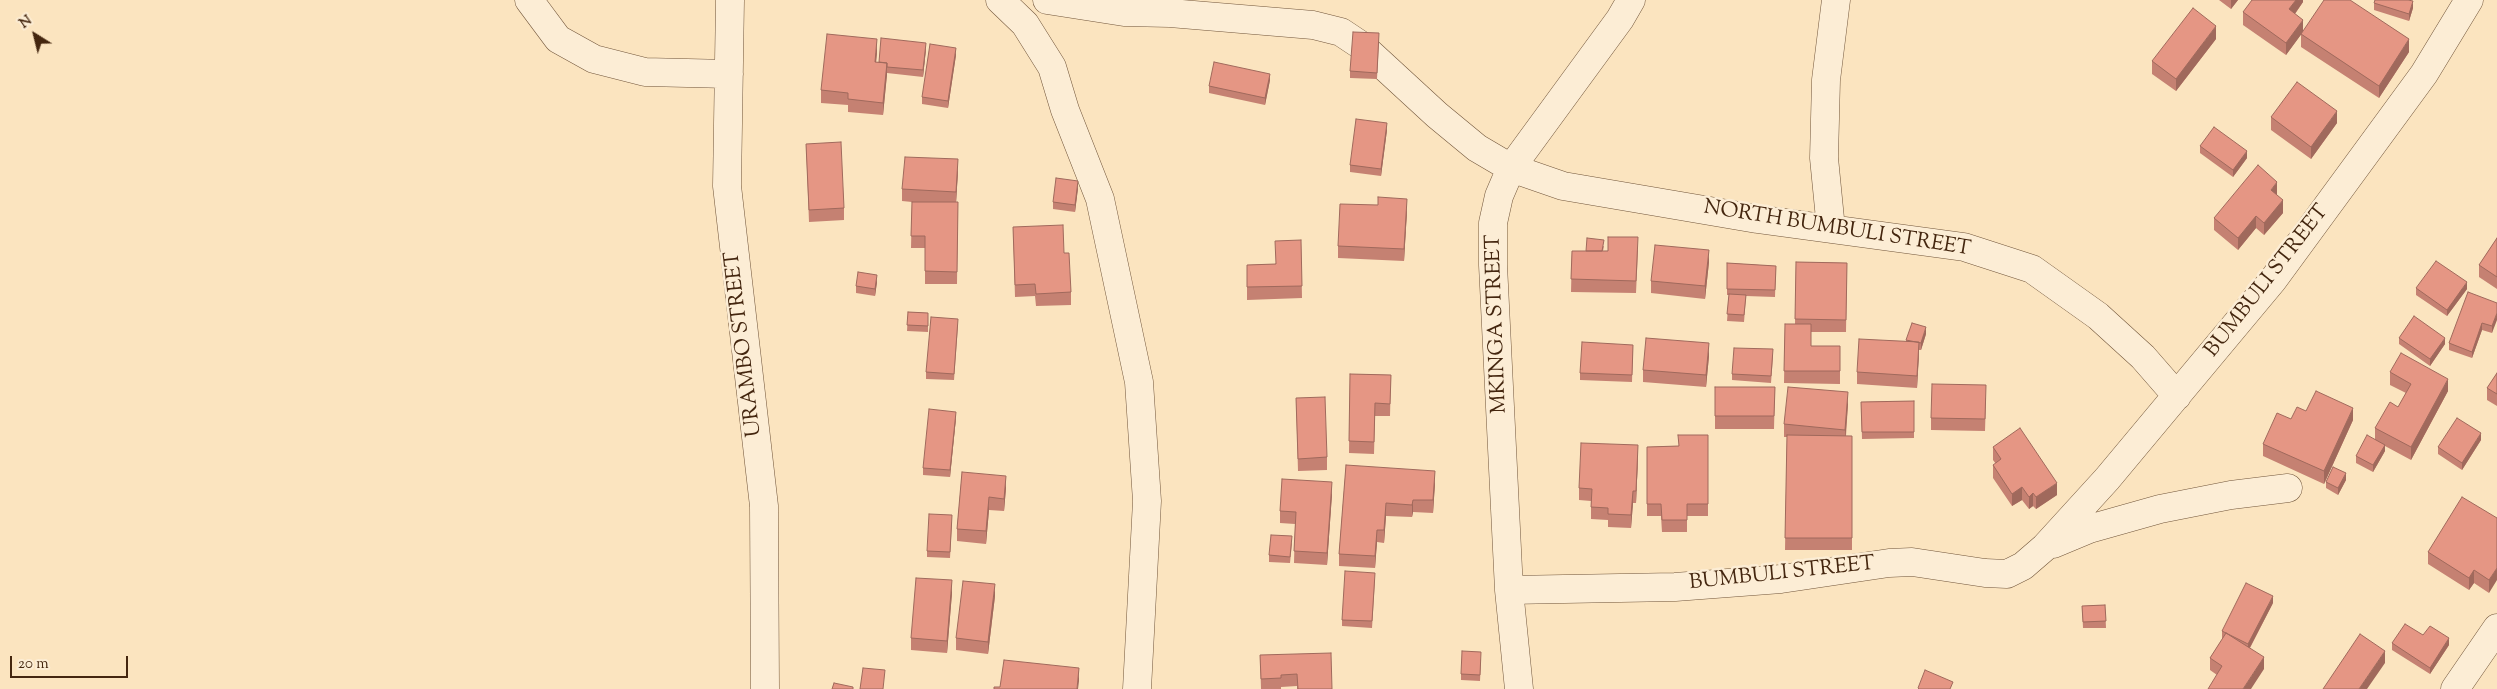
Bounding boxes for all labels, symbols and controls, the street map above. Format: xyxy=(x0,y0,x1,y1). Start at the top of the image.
north arrow xyxy=(10,10,60,60)
text: N xyxy=(16,11,37,34)
street label: NORTH BUMBULI STREET xyxy=(1702,196,1972,264)
street label: BUMBULI STREET xyxy=(2201,201,2335,363)
street label: MKINGA STREET xyxy=(1482,234,1514,414)
street label: URAMBO STREET xyxy=(721,250,769,438)
street label: BUMBULI STREET xyxy=(1688,553,1876,597)
scale bar xyxy=(12,646,130,678)
text: 20 m xyxy=(18,654,49,675)

